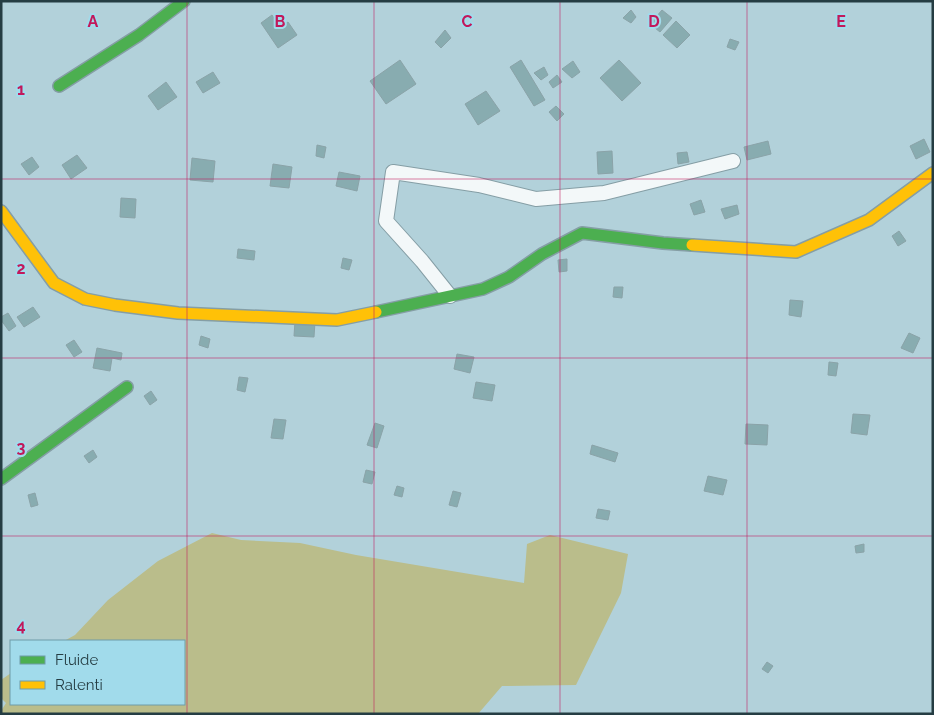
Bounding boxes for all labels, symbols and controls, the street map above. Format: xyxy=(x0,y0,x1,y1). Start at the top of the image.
text: A xyxy=(88,12,99,31)
text: B xyxy=(275,12,286,31)
text: C xyxy=(462,12,473,31)
text: D xyxy=(648,12,660,31)
text: E xyxy=(836,12,846,31)
text: 1 xyxy=(17,80,25,99)
text: 2 xyxy=(16,259,26,278)
text: 3 xyxy=(17,438,26,457)
text: 4 xyxy=(16,616,26,635)
legend xyxy=(10,640,185,705)
text: Fluide xyxy=(55,651,98,669)
text: Ralenti xyxy=(55,676,103,694)

